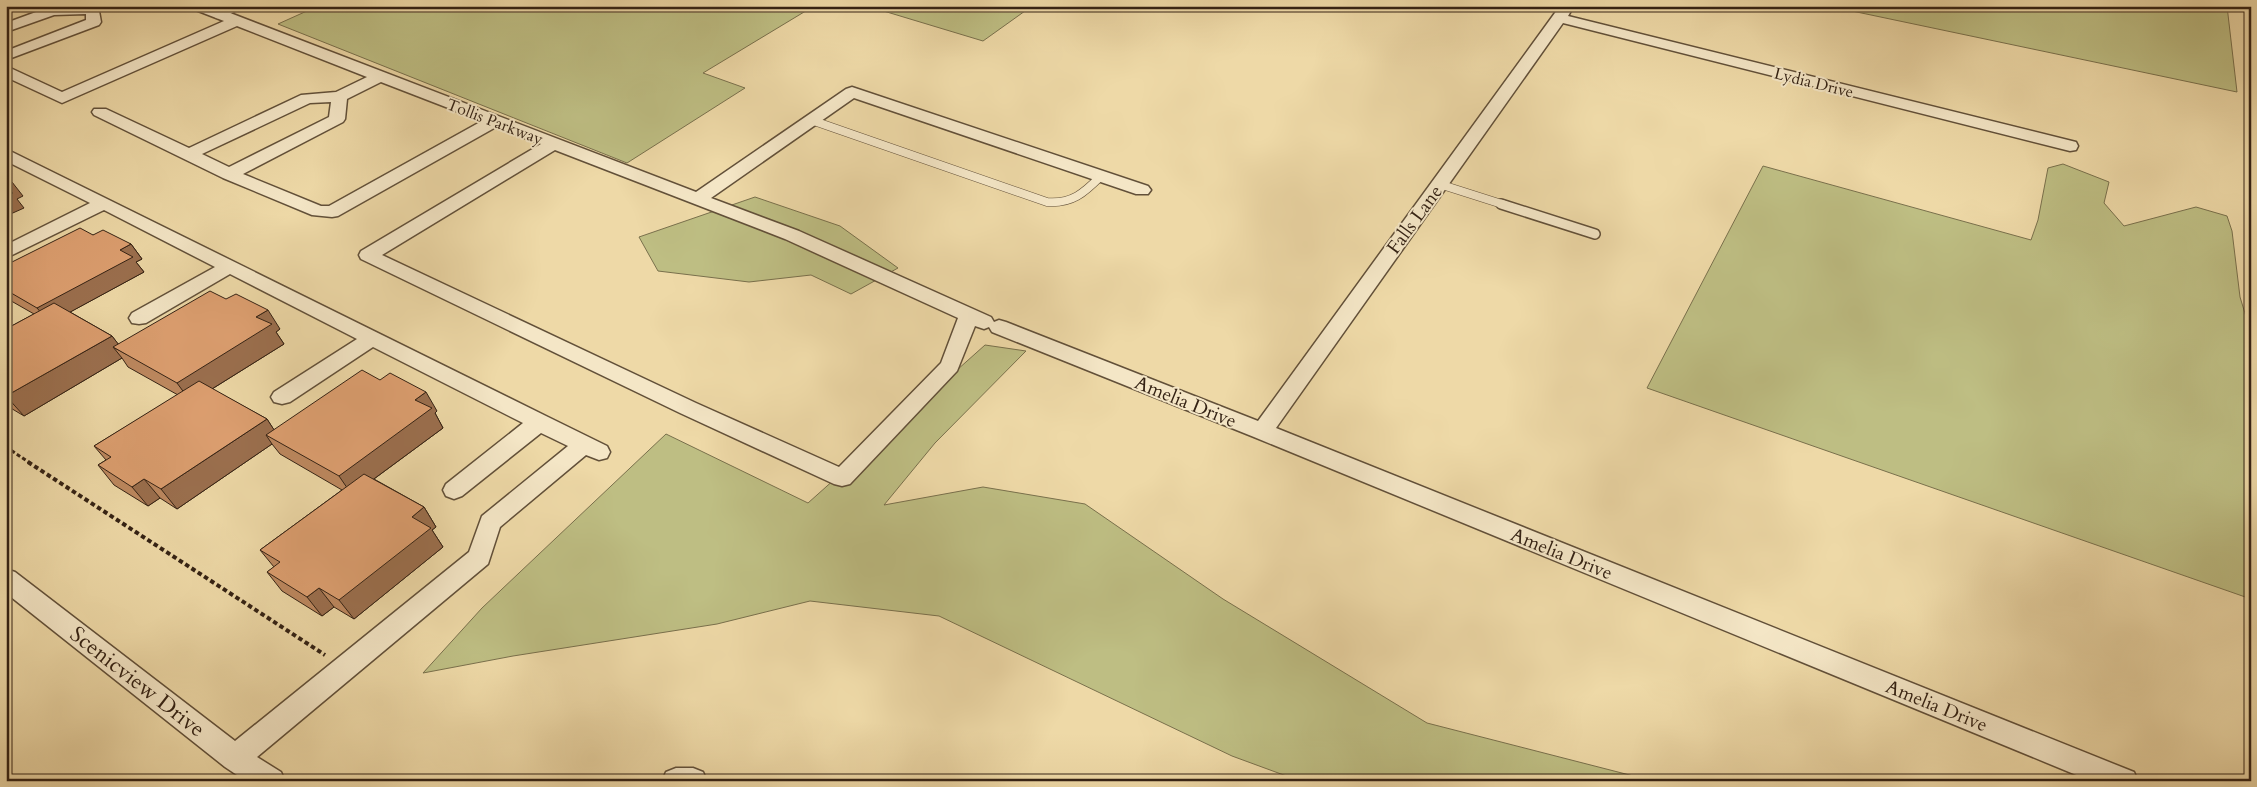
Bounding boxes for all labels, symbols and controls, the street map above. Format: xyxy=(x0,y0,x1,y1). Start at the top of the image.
street label: Lydia Drive xyxy=(1772,62,1856,103)
street label: Tollis Parkway xyxy=(443,93,547,151)
street label: Falls Lane xyxy=(1381,180,1449,259)
street label: Amelia Drive xyxy=(1131,370,1240,434)
street label: Amelia Drive xyxy=(1507,522,1616,586)
street label: Scenicview Drive xyxy=(64,620,211,744)
street label: Amelia Drive xyxy=(1882,674,1991,738)

